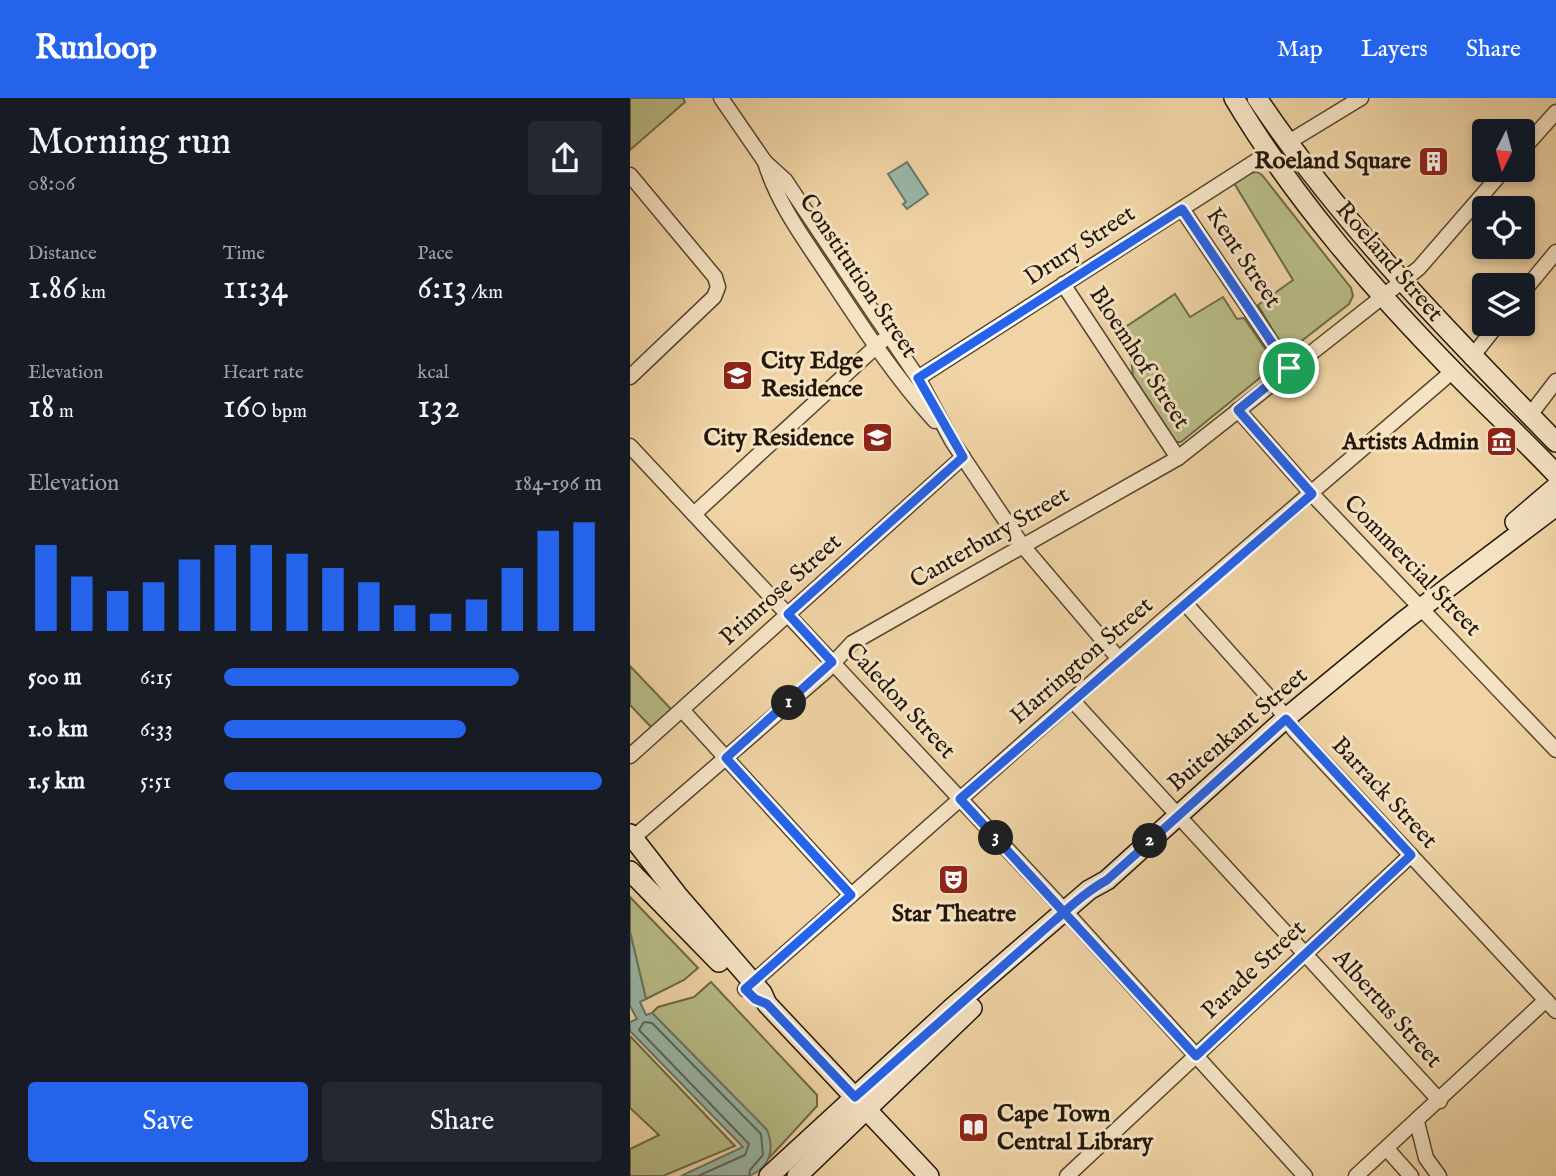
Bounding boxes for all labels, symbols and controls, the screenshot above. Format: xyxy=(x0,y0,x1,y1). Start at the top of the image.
text: Runloop xyxy=(35,28,157,70)
text: Map xyxy=(1277,34,1323,65)
text: Layers xyxy=(1361,34,1428,65)
text: Share xyxy=(1466,34,1521,65)
text: Morning run xyxy=(28,119,231,167)
north arrow xyxy=(1472,119,1535,182)
map controls xyxy=(1472,119,1535,336)
button: share xyxy=(528,121,602,195)
building icon: Roeland Square xyxy=(1417,144,1451,178)
place label: Roeland Square xyxy=(1254,146,1411,177)
text: 08:06 xyxy=(28,169,75,198)
street label: Constitution Street xyxy=(792,188,924,364)
street label: Roeland Street xyxy=(1328,195,1450,329)
button: locate xyxy=(1472,196,1535,259)
street label: Drury Street xyxy=(1019,199,1141,293)
street label: Kent Street xyxy=(1198,202,1288,314)
text: Distance xyxy=(28,242,97,266)
text: Time xyxy=(223,242,265,266)
text: Pace xyxy=(417,242,453,266)
text: 1.86 xyxy=(28,266,77,311)
text: 11:34 xyxy=(223,266,288,311)
text: 6:13 xyxy=(417,266,467,311)
button: layers xyxy=(1472,273,1535,336)
text: km xyxy=(77,281,106,305)
text: /km xyxy=(467,281,503,305)
street label: Bloemhof Street xyxy=(1081,281,1197,435)
pin xyxy=(1259,338,1319,398)
place label: City Edge Residence xyxy=(761,346,863,405)
icon: arrive xyxy=(1270,349,1308,387)
school or university icon: City Edge Residence xyxy=(721,358,755,392)
text: Elevation xyxy=(28,361,103,385)
text: Heart rate xyxy=(223,361,304,385)
text: kcal xyxy=(417,361,449,385)
text: 18 xyxy=(28,385,55,430)
text: 160 xyxy=(223,385,268,430)
text: 132 xyxy=(417,385,460,430)
text: m xyxy=(55,400,74,424)
text: bpm xyxy=(268,400,307,424)
school or university icon: City Residence xyxy=(860,421,894,455)
place label: City Residence xyxy=(703,423,854,454)
museum icon: Artists Admin xyxy=(1485,425,1519,459)
place label: Artists Admin xyxy=(1341,427,1479,458)
text: Elevation xyxy=(28,469,119,498)
text: 184–196 m xyxy=(514,469,602,498)
street label: Canterbury Street xyxy=(905,480,1075,596)
street label: Commercial Street xyxy=(1336,489,1488,643)
street label: Primrose Street xyxy=(714,527,848,653)
street label: Harrington Street xyxy=(1004,590,1160,732)
street label: Caledon Street xyxy=(838,636,962,766)
street label: Buitenkant Street xyxy=(1162,661,1314,799)
text: 500 m xyxy=(28,663,82,692)
text: 6:15 xyxy=(140,663,173,692)
pin: 1 xyxy=(772,686,806,720)
text: 1 xyxy=(785,690,792,714)
text: 1.0 km xyxy=(28,715,88,744)
text: 6:33 xyxy=(140,715,173,744)
street label: Barrack Street xyxy=(1324,730,1444,856)
text: 1.5 km xyxy=(28,767,85,796)
text: 5:51 xyxy=(140,767,171,796)
pin: 3 xyxy=(978,820,1014,856)
pin: 2 xyxy=(1133,824,1168,858)
text: 3 xyxy=(992,825,999,849)
text: 2 xyxy=(1145,828,1154,852)
theatre icon: Star Theatre xyxy=(937,863,971,897)
place label: Star Theatre xyxy=(892,899,1016,930)
street label: Parade Street xyxy=(1195,914,1313,1026)
street label: Albertus Street xyxy=(1325,942,1449,1075)
button: Save xyxy=(28,1082,308,1162)
button: Share xyxy=(322,1082,602,1162)
place label: Cape Town Central Library xyxy=(997,1099,1154,1158)
library icon: Cape Town Central Library xyxy=(957,1111,991,1145)

